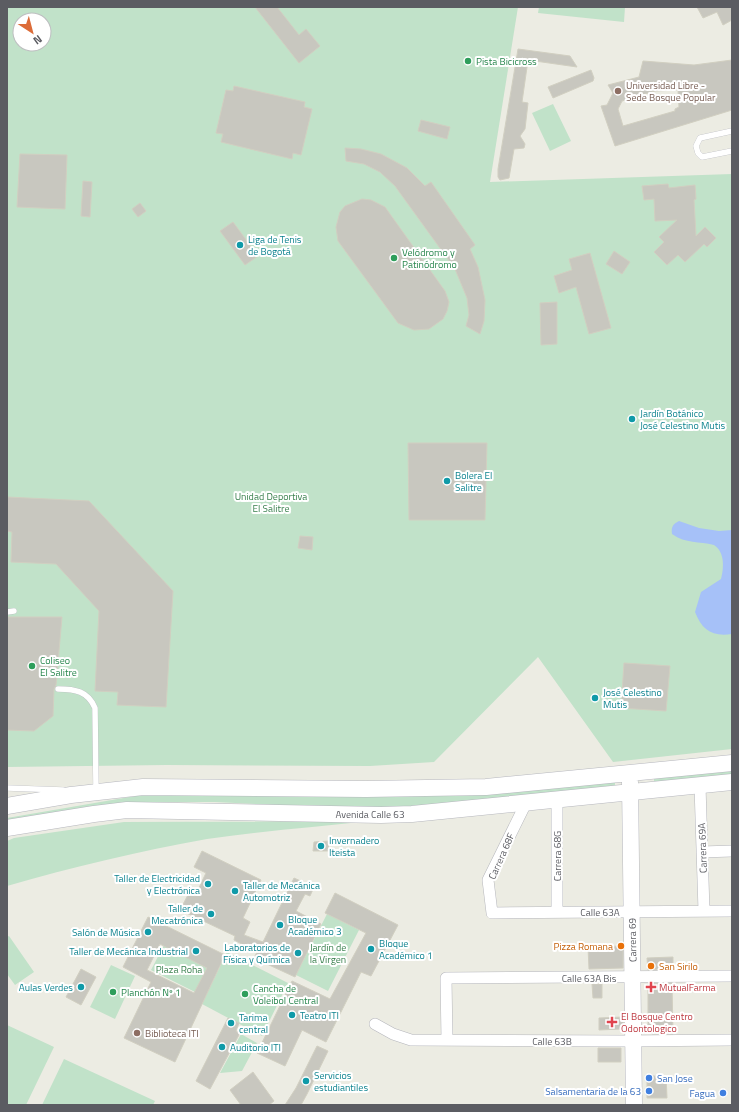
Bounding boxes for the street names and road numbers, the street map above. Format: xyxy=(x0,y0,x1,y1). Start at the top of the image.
street label: Avenida Calle 63 xyxy=(335,807,405,822)
street label: Carrera 69A xyxy=(694,823,711,873)
street label: Carrera 68F xyxy=(485,831,518,882)
street label: Carrera 68G xyxy=(550,831,565,881)
street label: Calle 63A xyxy=(580,905,620,920)
street label: Carrera 69 xyxy=(625,917,640,962)
street label: Calle 63A Bis xyxy=(562,971,617,986)
street label: Calle 63B xyxy=(532,1034,572,1049)

